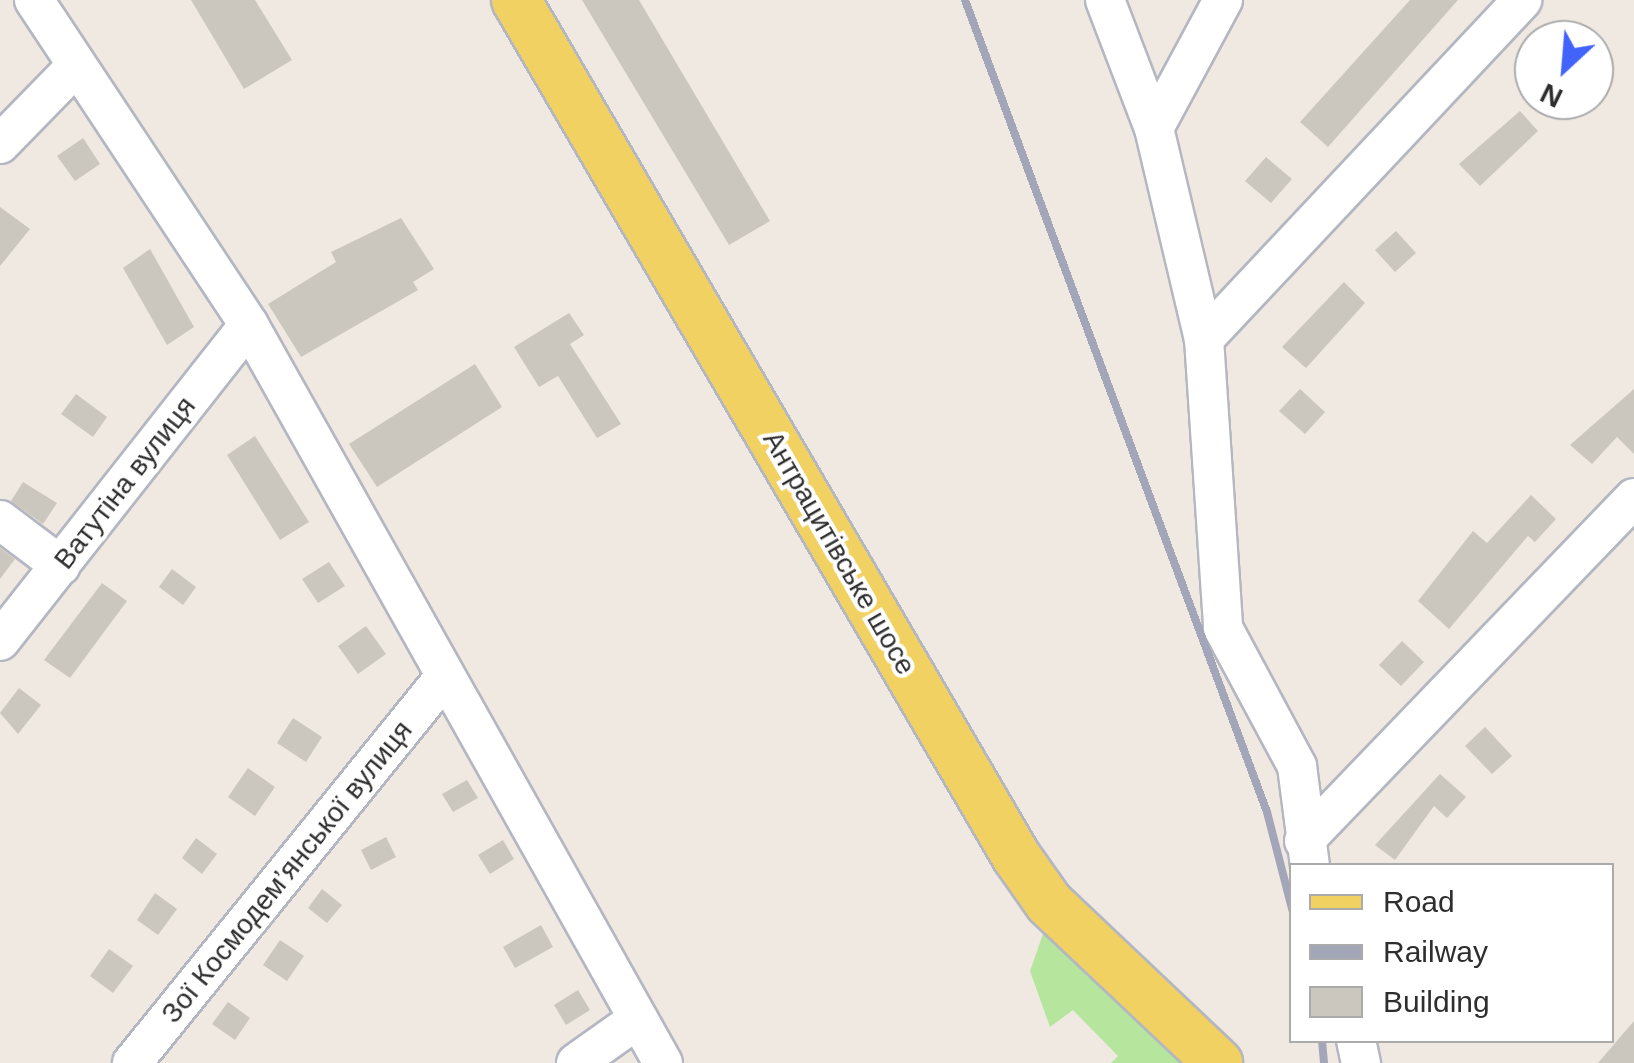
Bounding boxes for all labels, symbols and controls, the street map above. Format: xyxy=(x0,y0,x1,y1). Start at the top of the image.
north arrow xyxy=(1514,20,1614,120)
text: N xyxy=(1536,77,1567,114)
street label: Ватутіна вулиця xyxy=(47,390,203,576)
street label: Антрацитівське шосе xyxy=(756,425,922,681)
street label: Зої Космодем’янської вулиця xyxy=(155,714,419,1030)
legend xyxy=(1289,863,1614,1043)
text: Road xyxy=(1383,885,1455,918)
text: Railway xyxy=(1383,935,1488,968)
text: Building xyxy=(1383,985,1490,1018)

